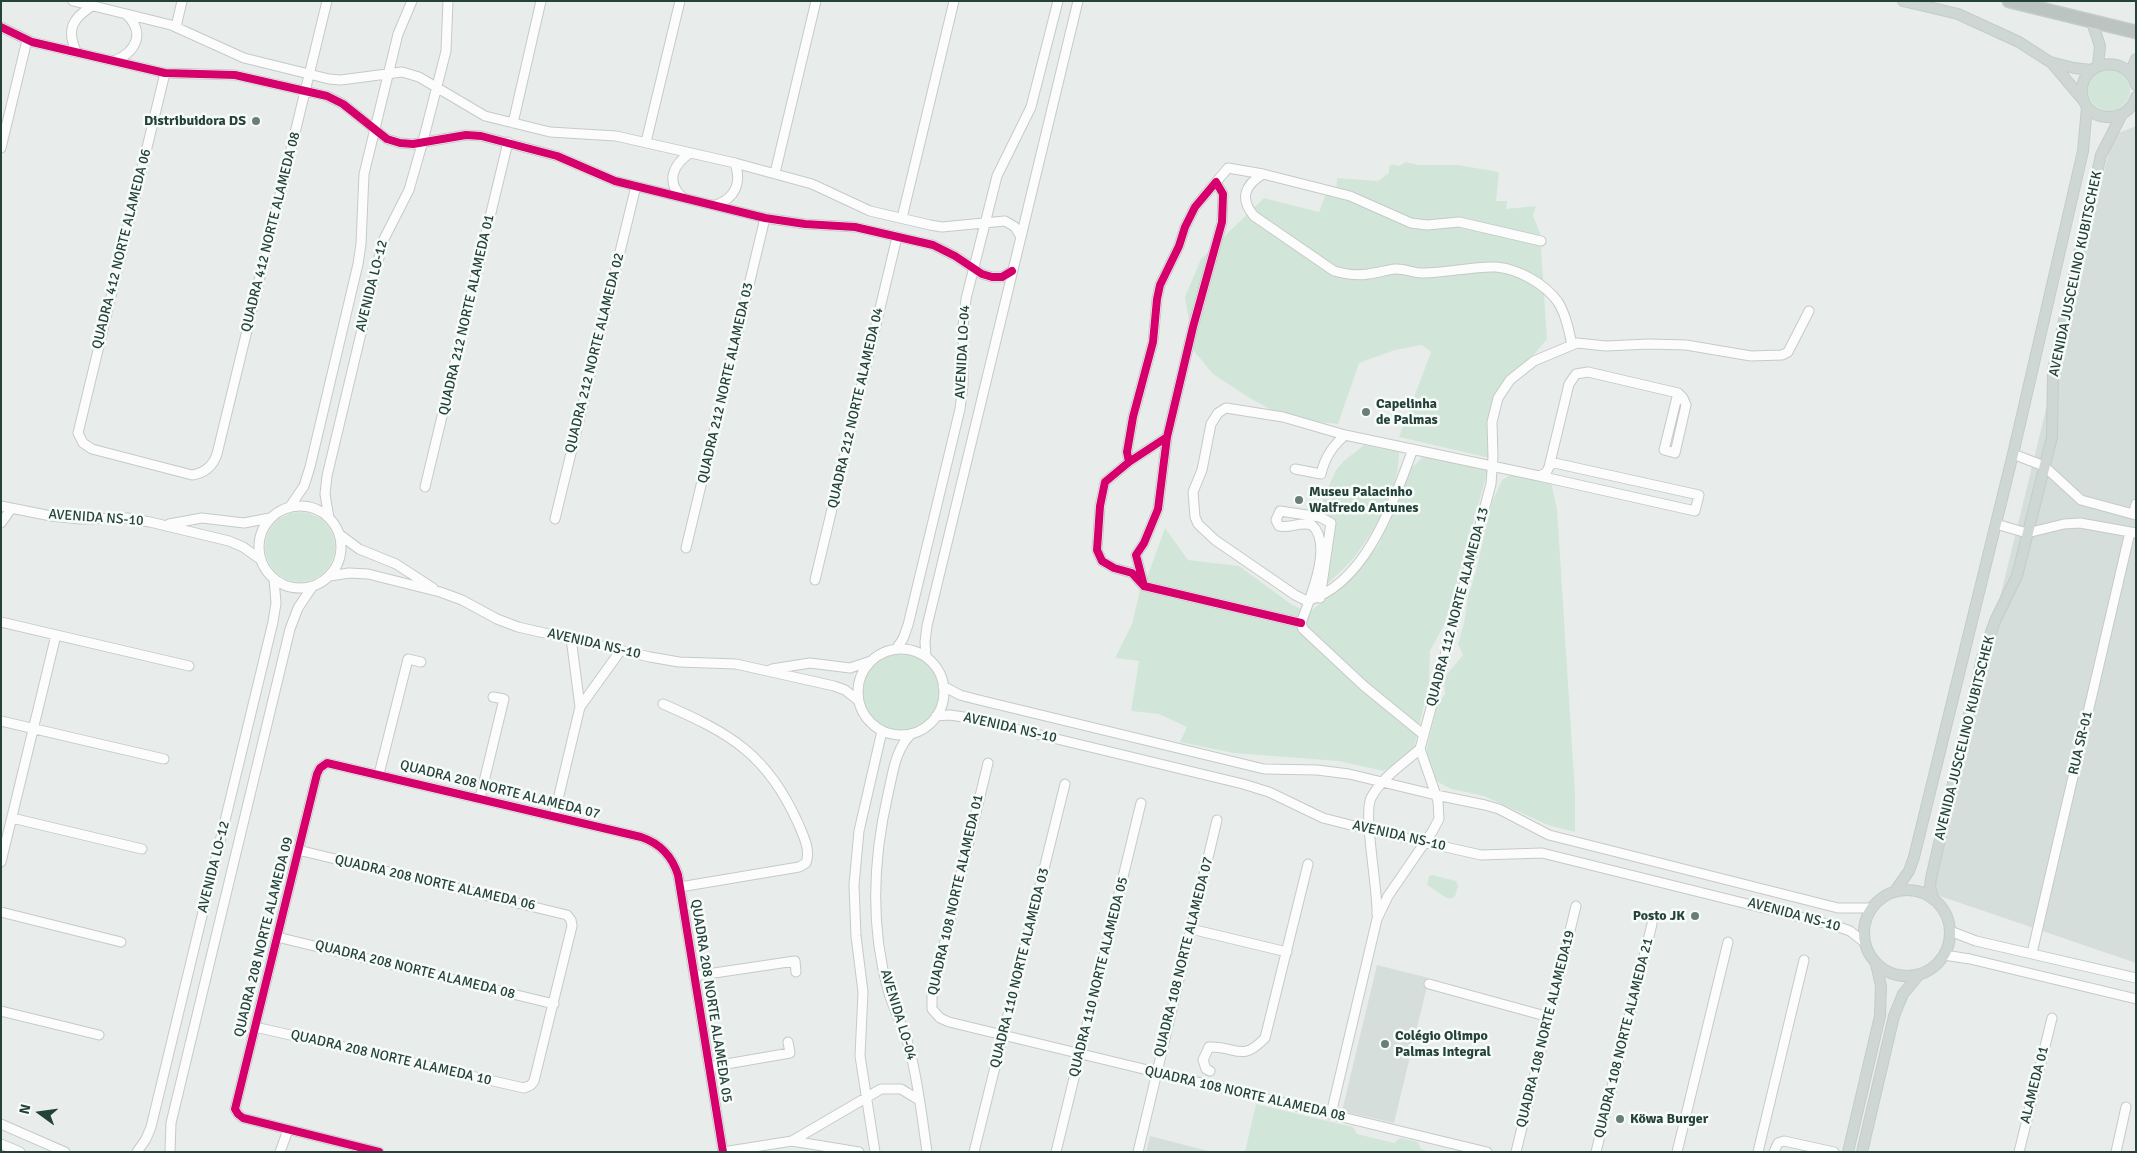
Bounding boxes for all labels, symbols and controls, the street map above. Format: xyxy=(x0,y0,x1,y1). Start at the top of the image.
place label: Distribuidora DS xyxy=(144,113,246,129)
marker: Distribuidora DS xyxy=(250,115,262,127)
street label: QUADRA 412 NORTE ALAMEDA 08 xyxy=(238,130,304,334)
street label: QUADRA 412 NORTE ALAMEDA 06 xyxy=(89,147,155,351)
street label: AVENIDA JUSCELINO KUBITSCHEK xyxy=(2046,170,2106,378)
street label: QUADRA 212 NORTE ALAMEDA 01 xyxy=(436,213,498,417)
street label: AVENIDA LO-12 xyxy=(352,238,392,334)
street label: QUADRA 212 NORTE ALAMEDA 02 xyxy=(562,251,628,455)
street label: QUADRA 212 NORTE ALAMEDA 03 xyxy=(695,281,757,485)
street label: AVENIDA LO-04 xyxy=(952,305,974,399)
street label: QUADRA 212 NORTE ALAMEDA 04 xyxy=(825,306,887,510)
place label: Capelinha de Palmas xyxy=(1376,396,1438,428)
marker: Capelinha de Palmas xyxy=(1360,406,1372,418)
place label: Museu Palacinho Walfredo Antunes xyxy=(1309,484,1419,516)
marker: Museu Palacinho Walfredo Antunes xyxy=(1293,494,1305,506)
street label: QUADRA 112 NORTE ALAMEDA 13 xyxy=(1423,505,1493,709)
street label: AVENIDA NS-10 xyxy=(48,506,144,530)
street label: AVENIDA NS-10 xyxy=(546,625,642,663)
street label: AVENIDA JUSCELINO KUBITSCHEK xyxy=(1931,634,1999,842)
street label: AVENIDA NS-10 xyxy=(962,709,1058,747)
street label: RUA SR-01 xyxy=(2066,709,2096,777)
street label: QUADRA 208 NORTE ALAMEDA 07 xyxy=(398,757,602,823)
street label: QUADRA 108 NORTE ALAMEDA 01 xyxy=(925,793,987,997)
street label: AVENIDA NS-10 xyxy=(1351,817,1447,855)
street label: AVENIDA LO-12 xyxy=(194,819,234,915)
street label: QUADRA 208 NORTE ALAMEDA 09 xyxy=(231,835,297,1039)
street label: QUADRA 208 NORTE ALAMEDA 06 xyxy=(333,852,537,914)
street label: QUADRA 108 NORTE ALAMEDA 07 xyxy=(1151,855,1217,1059)
street label: QUADRA 110 NORTE ALAMEDA 03 xyxy=(987,866,1053,1070)
street label: QUADRA 110 NORTE ALAMEDA 05 xyxy=(1066,875,1132,1079)
street label: AVENIDA NS-10 xyxy=(1746,895,1842,935)
street label: QUADRA 208 NORTE ALAMEDA 05 xyxy=(687,898,735,1104)
place label: Posto JK xyxy=(1633,908,1685,924)
marker: Posto JK xyxy=(1689,910,1701,922)
street label: QUADRA 108 NORTE ALAMEDA19 xyxy=(1513,929,1579,1129)
street label: QUADRA 108 NORTE ALAMEDA 21 xyxy=(1591,936,1657,1140)
street label: QUADRA 208 NORTE ALAMEDA 08 xyxy=(313,937,517,1003)
street label: AVENIDA LO-04 xyxy=(876,968,920,1062)
street label: QUADRA 208 NORTE ALAMEDA 10 xyxy=(289,1027,493,1089)
place label: Colégio Olimpo Palmas Integral xyxy=(1395,1028,1491,1060)
marker: Colégio Olimpo Palmas Integral xyxy=(1379,1038,1391,1050)
street label: ALAMEDA 01 xyxy=(2017,1045,2053,1125)
street label: QUADRA 108 NORTE ALAMEDA 08 xyxy=(1143,1063,1347,1125)
north arrow xyxy=(15,1088,65,1138)
text: N xyxy=(16,1102,34,1116)
place label: Köwa Burger xyxy=(1630,1111,1708,1127)
marker: Köwa Burger xyxy=(1614,1113,1626,1125)

